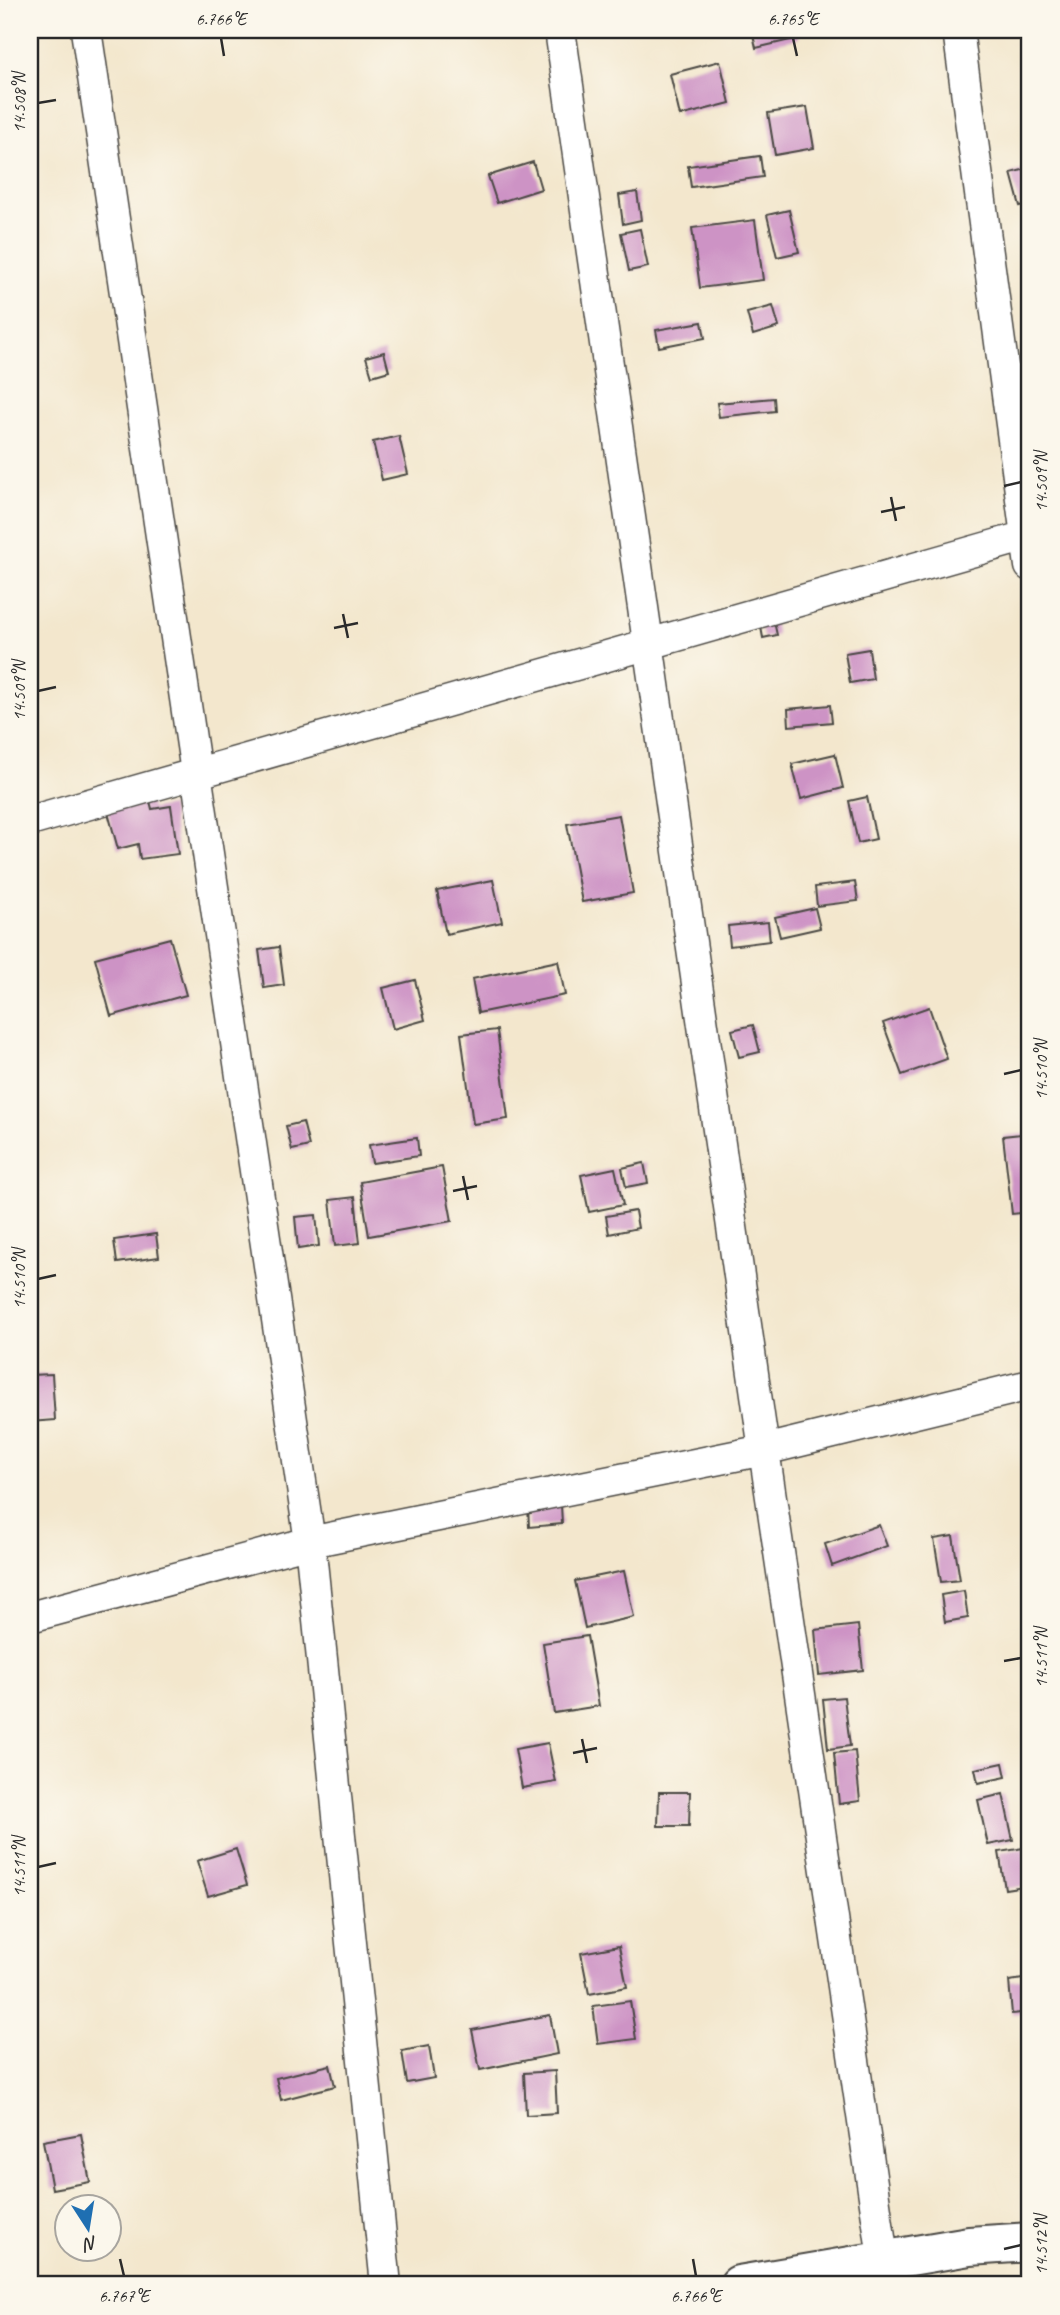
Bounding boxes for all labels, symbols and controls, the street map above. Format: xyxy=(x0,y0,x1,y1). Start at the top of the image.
text: 6.766°E xyxy=(196,8,249,30)
text: 6.765°E xyxy=(768,8,821,30)
text: 14.508°N xyxy=(8,70,30,133)
text: 14.509°N xyxy=(1030,449,1052,512)
text: 14.509°N xyxy=(8,658,30,721)
text: 14.510°N xyxy=(1030,1037,1052,1100)
text: 14.510°N xyxy=(8,1246,30,1309)
text: 14.511°N xyxy=(1030,1625,1052,1688)
text: 14.511°N xyxy=(8,1834,30,1897)
north arrow xyxy=(52,2192,122,2262)
text: 14.512°N xyxy=(1030,2212,1052,2275)
text: N xyxy=(80,2231,100,2257)
text: 6.767°E xyxy=(99,2285,152,2307)
text: 6.766°E xyxy=(671,2285,724,2307)

